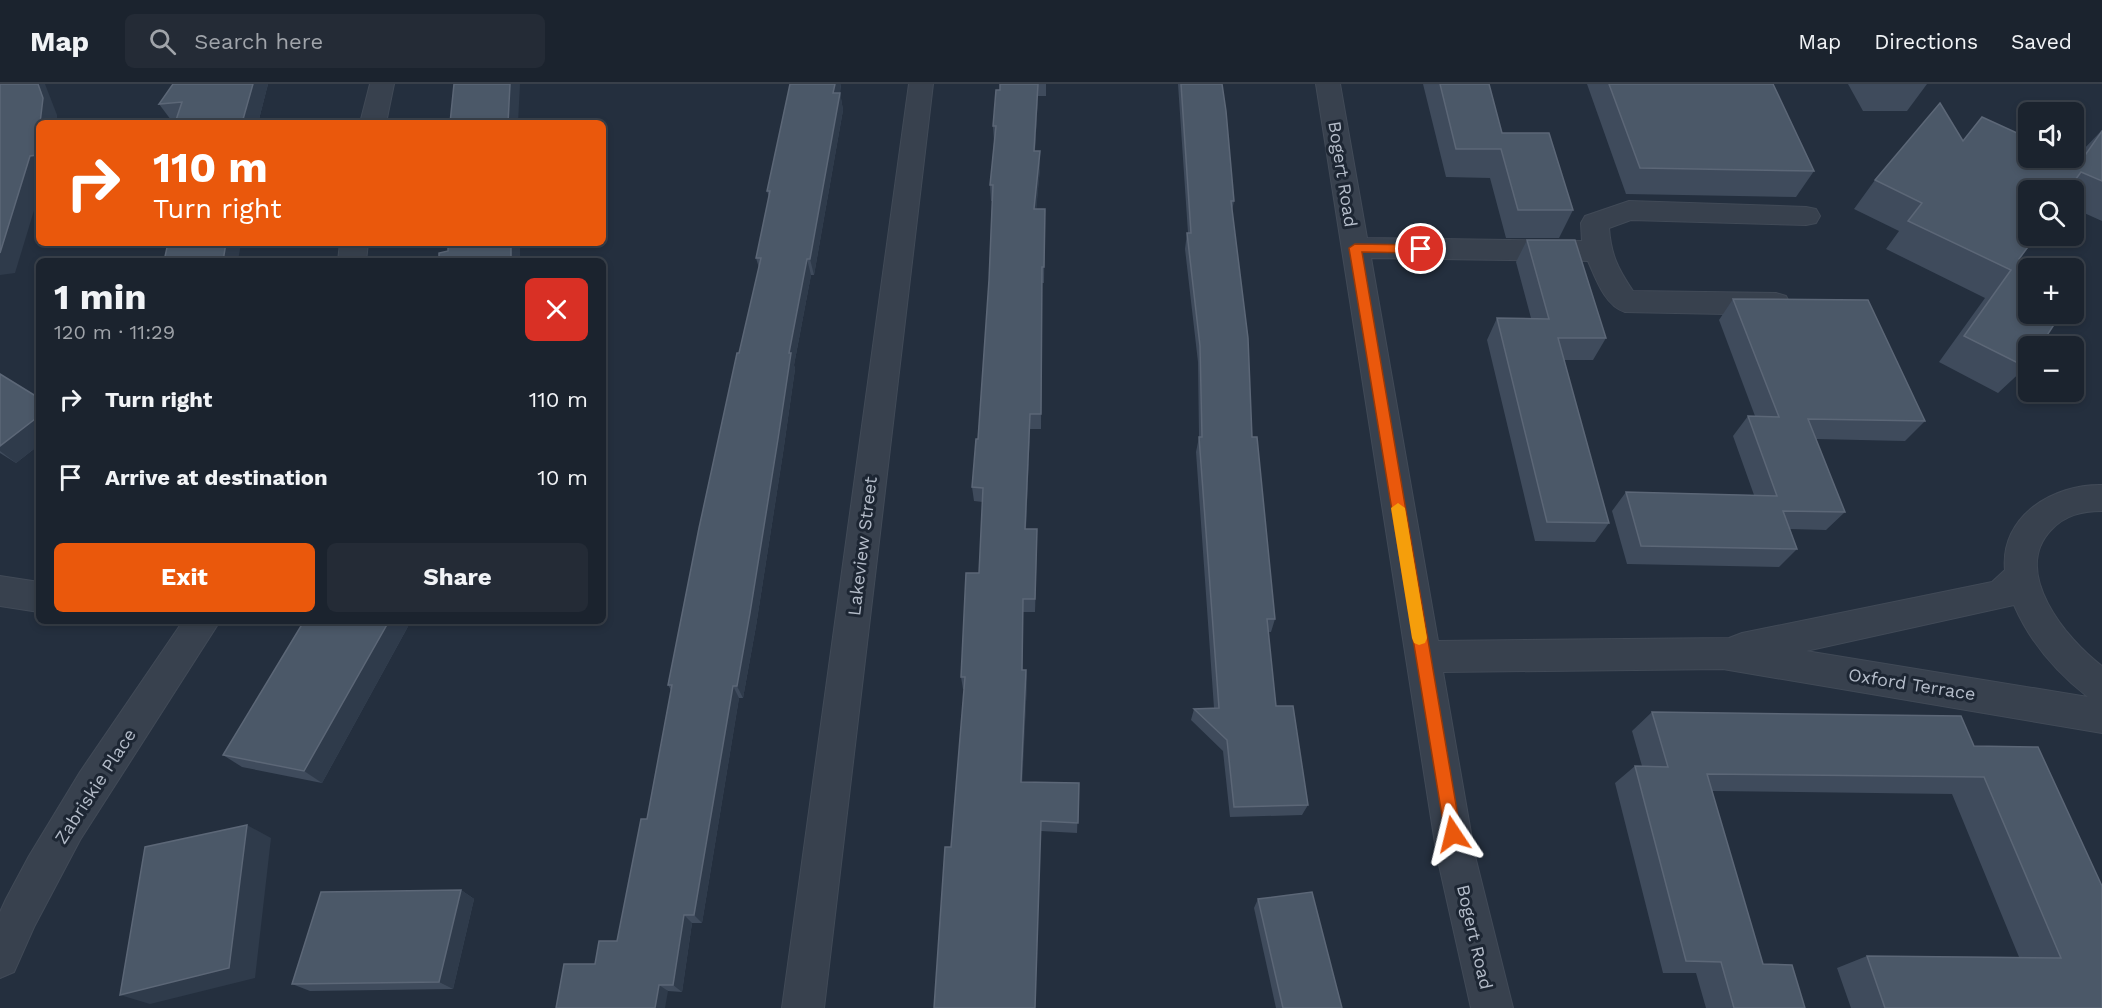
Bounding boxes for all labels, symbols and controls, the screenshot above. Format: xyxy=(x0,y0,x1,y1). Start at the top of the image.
search box xyxy=(125,14,545,68)
text: Map xyxy=(30,25,89,58)
icon: search xyxy=(146,25,179,58)
text: Search here xyxy=(194,29,323,54)
text: Map xyxy=(1798,29,1841,54)
text: Directions xyxy=(1874,29,1978,54)
text: Saved xyxy=(2011,29,2072,54)
map controls xyxy=(2018,102,2084,402)
button: sound xyxy=(2018,102,2084,168)
street label: Bogert Road xyxy=(1324,120,1362,228)
text: 110 m xyxy=(153,143,268,192)
icon: right xyxy=(54,144,132,222)
button: search xyxy=(2018,180,2084,246)
text: Turn right xyxy=(153,193,282,225)
pin xyxy=(1395,223,1446,274)
icon: arrive xyxy=(1404,232,1437,265)
button: + xyxy=(2018,258,2084,324)
text: 1 min xyxy=(54,276,146,318)
button: close xyxy=(525,278,588,341)
text: 120 m · 11:29 xyxy=(54,320,175,344)
button: − xyxy=(2018,336,2084,402)
icon: right xyxy=(54,383,87,416)
text: Turn right xyxy=(105,387,212,412)
text: 110 m xyxy=(529,387,588,412)
icon: arrive xyxy=(54,461,87,494)
text: Arrive at destination xyxy=(105,465,328,490)
text: 10 m xyxy=(537,465,588,490)
street label: Lakeview Street xyxy=(843,475,881,617)
button: Exit xyxy=(54,543,315,612)
button: Share xyxy=(327,543,588,612)
street label: Oxford Terrace xyxy=(1847,664,1977,704)
street label: Zabriskie Place xyxy=(50,724,140,848)
position arrow xyxy=(1421,802,1485,866)
street label: Bogert Road xyxy=(1453,883,1497,991)

